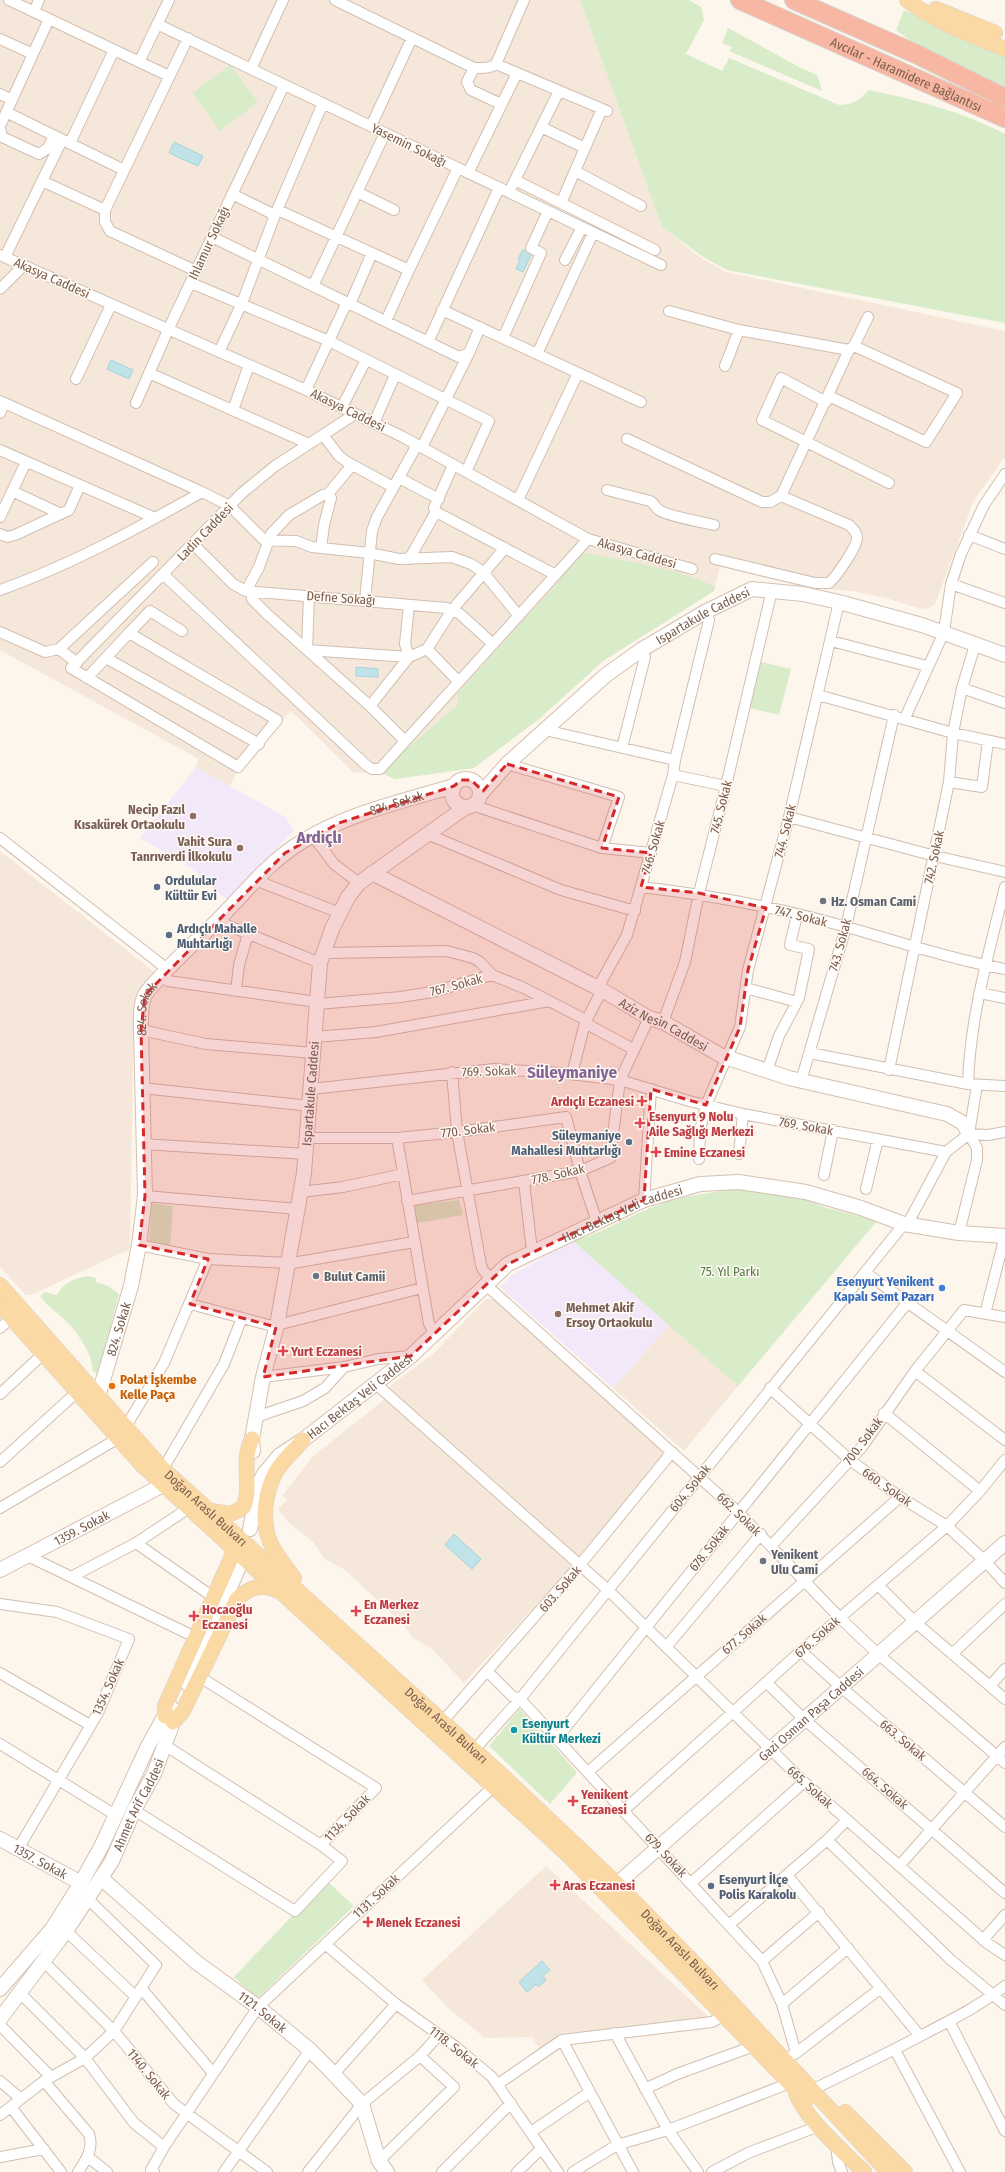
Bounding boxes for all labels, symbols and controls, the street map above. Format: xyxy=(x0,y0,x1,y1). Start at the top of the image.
street label: Avcılar - Haramidere Bağlantısı xyxy=(828,34,984,114)
street label: Yasemin Sokağı xyxy=(369,120,449,170)
street label: Ihlamur Sokağı xyxy=(185,204,233,282)
street label: Akasya Caddesi xyxy=(12,255,92,301)
street label: Akasya Caddesi xyxy=(308,385,388,435)
street label: Ladin Caddesi xyxy=(174,500,236,564)
street label: Akasya Caddesi xyxy=(596,535,678,571)
street label: Ispartakule Caddesi xyxy=(653,584,752,647)
street label: Defne Sokağı xyxy=(306,588,376,608)
street label: 745. Sokak xyxy=(707,778,735,835)
street label: 824. Sokak xyxy=(367,787,426,818)
place label: Necip Fazıl Kısakürek Ortaokulu xyxy=(74,802,185,832)
street label: 744. Sokak xyxy=(771,802,799,859)
marker: Necip Fazıl Kısakürek Ortaokulu xyxy=(188,811,198,821)
street label: 746. Sokak xyxy=(638,818,668,875)
district label: Ardıçlı xyxy=(295,827,342,848)
street label: 742. Sokak xyxy=(921,828,947,885)
place label: Vahit Sura Tanrıverdi İlkokulu xyxy=(131,834,233,864)
marker: Vahit Sura Tanrıverdi İlkokulu xyxy=(235,843,245,853)
place label: Ordulular Kültür Evi xyxy=(165,873,217,903)
marker: Ordulular Kültür Evi xyxy=(152,882,162,892)
place label: Hz. Osman Cami xyxy=(831,894,916,909)
marker: Hz. Osman Cami xyxy=(818,896,828,906)
street label: 747. Sokak xyxy=(773,902,830,930)
street label: 743. Sokak xyxy=(826,916,855,973)
place label: Ardıçlı Mahalle Muhtarlığı xyxy=(176,921,257,951)
marker: Ardıçlı Mahalle Muhtarlığı xyxy=(164,930,174,940)
street label: 767. Sokak xyxy=(428,971,485,999)
street label: 824. Sokak xyxy=(133,978,160,1036)
street label: Aziz Nesin Caddesi xyxy=(617,995,711,1054)
street label: Ispartakule Caddesi xyxy=(299,1041,322,1146)
district label: Süleymaniye xyxy=(527,1062,617,1083)
street label: 769. Sokak xyxy=(461,1063,518,1079)
place label: Ardıçlı Eczanesi xyxy=(550,1094,634,1110)
marker: Ardıçlı Eczanesi xyxy=(637,1096,647,1106)
place label: Esenyurt 9 Nolu Aile Sağlığı Merkezi xyxy=(648,1109,754,1139)
street label: 769. Sokak xyxy=(778,1114,835,1138)
marker: Esenyurt 9 Nolu Aile Sağlığı Merkezi xyxy=(634,1117,646,1129)
street label: 770. Sokak xyxy=(440,1119,497,1141)
place label: Süleymaniye Mahallesi Muhtarlığı xyxy=(511,1128,621,1158)
marker: Süleymaniye Mahallesi Muhtarlığı xyxy=(624,1137,634,1147)
place label: Emine Eczanesi xyxy=(664,1145,745,1160)
marker: Emine Eczanesi xyxy=(651,1147,661,1157)
street label: 778. Sokak xyxy=(530,1160,587,1187)
street label: Hacı Bektaş Veli Caddesi xyxy=(559,1182,684,1245)
park label: 75. Yıl Parkı xyxy=(701,1264,759,1279)
place label: Bulut Camii xyxy=(324,1269,385,1284)
marker: Bulut Camii xyxy=(311,1271,321,1281)
place label: Esenyurt Yenikent Kapalı Semt Pazarı xyxy=(834,1274,934,1304)
marker: Esenyurt Yenikent Kapalı Semt Pazarı xyxy=(937,1283,947,1293)
street label: 824. Sokak xyxy=(103,1299,134,1358)
place label: Mehmet Akif Ersoy Ortaokulu xyxy=(566,1300,653,1330)
marker: Mehmet Akif Ersoy Ortaokulu xyxy=(553,1309,563,1319)
place label: Yurt Eczanesi xyxy=(290,1344,362,1359)
marker: Yurt Eczanesi xyxy=(278,1346,288,1356)
street label: Hacı Bektaş Veli Caddesi xyxy=(304,1350,415,1442)
place label: Polat İşkembe Kelle Paça xyxy=(120,1372,197,1403)
marker: Polat İşkembe Kelle Paça xyxy=(107,1381,117,1391)
street label: 700. Sokak xyxy=(840,1413,886,1468)
street label: 604. Sokak xyxy=(666,1460,714,1515)
street label: 660. Sokak xyxy=(859,1464,915,1510)
street label: Doğan Araslı Bulvarı xyxy=(162,1467,251,1549)
street label: 662. Sokak xyxy=(714,1489,765,1539)
street label: 1359. Sokak xyxy=(51,1506,113,1548)
street label: 678. Sokak xyxy=(686,1521,733,1574)
place label: Yenikent Ulu Cami xyxy=(770,1547,819,1577)
marker: Yenikent Ulu Cami xyxy=(758,1556,768,1566)
street label: 603. Sokak xyxy=(536,1562,585,1615)
place label: En Merkez Eczanesi xyxy=(364,1597,419,1627)
place label: Hocaoğlu Eczanesi xyxy=(202,1602,253,1632)
marker: En Merkez Eczanesi xyxy=(351,1606,361,1616)
street label: 677. Sokak xyxy=(719,1610,770,1657)
marker: Hocaoğlu Eczanesi xyxy=(189,1611,199,1621)
street label: 676. Sokak xyxy=(791,1613,843,1661)
street label: 1354. Sokak xyxy=(89,1655,128,1718)
street label: Gazi Osman Paşa Caddesi xyxy=(755,1664,866,1764)
street label: Doğan Araslı Bulvarı xyxy=(402,1684,491,1766)
place label: Esenyurt Kültür Merkezi xyxy=(522,1716,601,1746)
street label: 663. Sokak xyxy=(877,1716,930,1764)
marker: Esenyurt Kültür Merkezi xyxy=(509,1725,519,1735)
street label: Ahmet Arif Caddesi xyxy=(110,1756,167,1853)
street label: 665. Sokak xyxy=(784,1763,837,1812)
street label: 664. Sokak xyxy=(859,1764,912,1813)
place label: Yenikent Eczanesi xyxy=(580,1787,629,1817)
street label: 1134. Sokak xyxy=(321,1791,374,1845)
marker: Yenikent Eczanesi xyxy=(568,1796,578,1806)
street label: 679. Sokak xyxy=(642,1830,691,1881)
street label: 1357. Sokak xyxy=(11,1840,71,1882)
street label: 1131. Sokak xyxy=(350,1870,403,1921)
place label: Esenyurt İlçe Polis Karakolu xyxy=(719,1872,797,1902)
place label: Aras Eczanesi xyxy=(562,1878,635,1893)
marker: Aras Eczanesi xyxy=(550,1880,560,1890)
marker: Esenyurt İlçe Polis Karakolu xyxy=(706,1881,716,1891)
street label: Doğan Araslı Bulvarı xyxy=(638,1906,723,1993)
place label: Menek Eczanesi xyxy=(376,1915,460,1930)
marker: Menek Eczanesi xyxy=(363,1917,373,1927)
street label: 1121. Sokak xyxy=(235,1988,291,2036)
street label: 1118. Sokak xyxy=(426,2023,483,2072)
street label: 1140. Sokak xyxy=(124,2046,174,2103)

